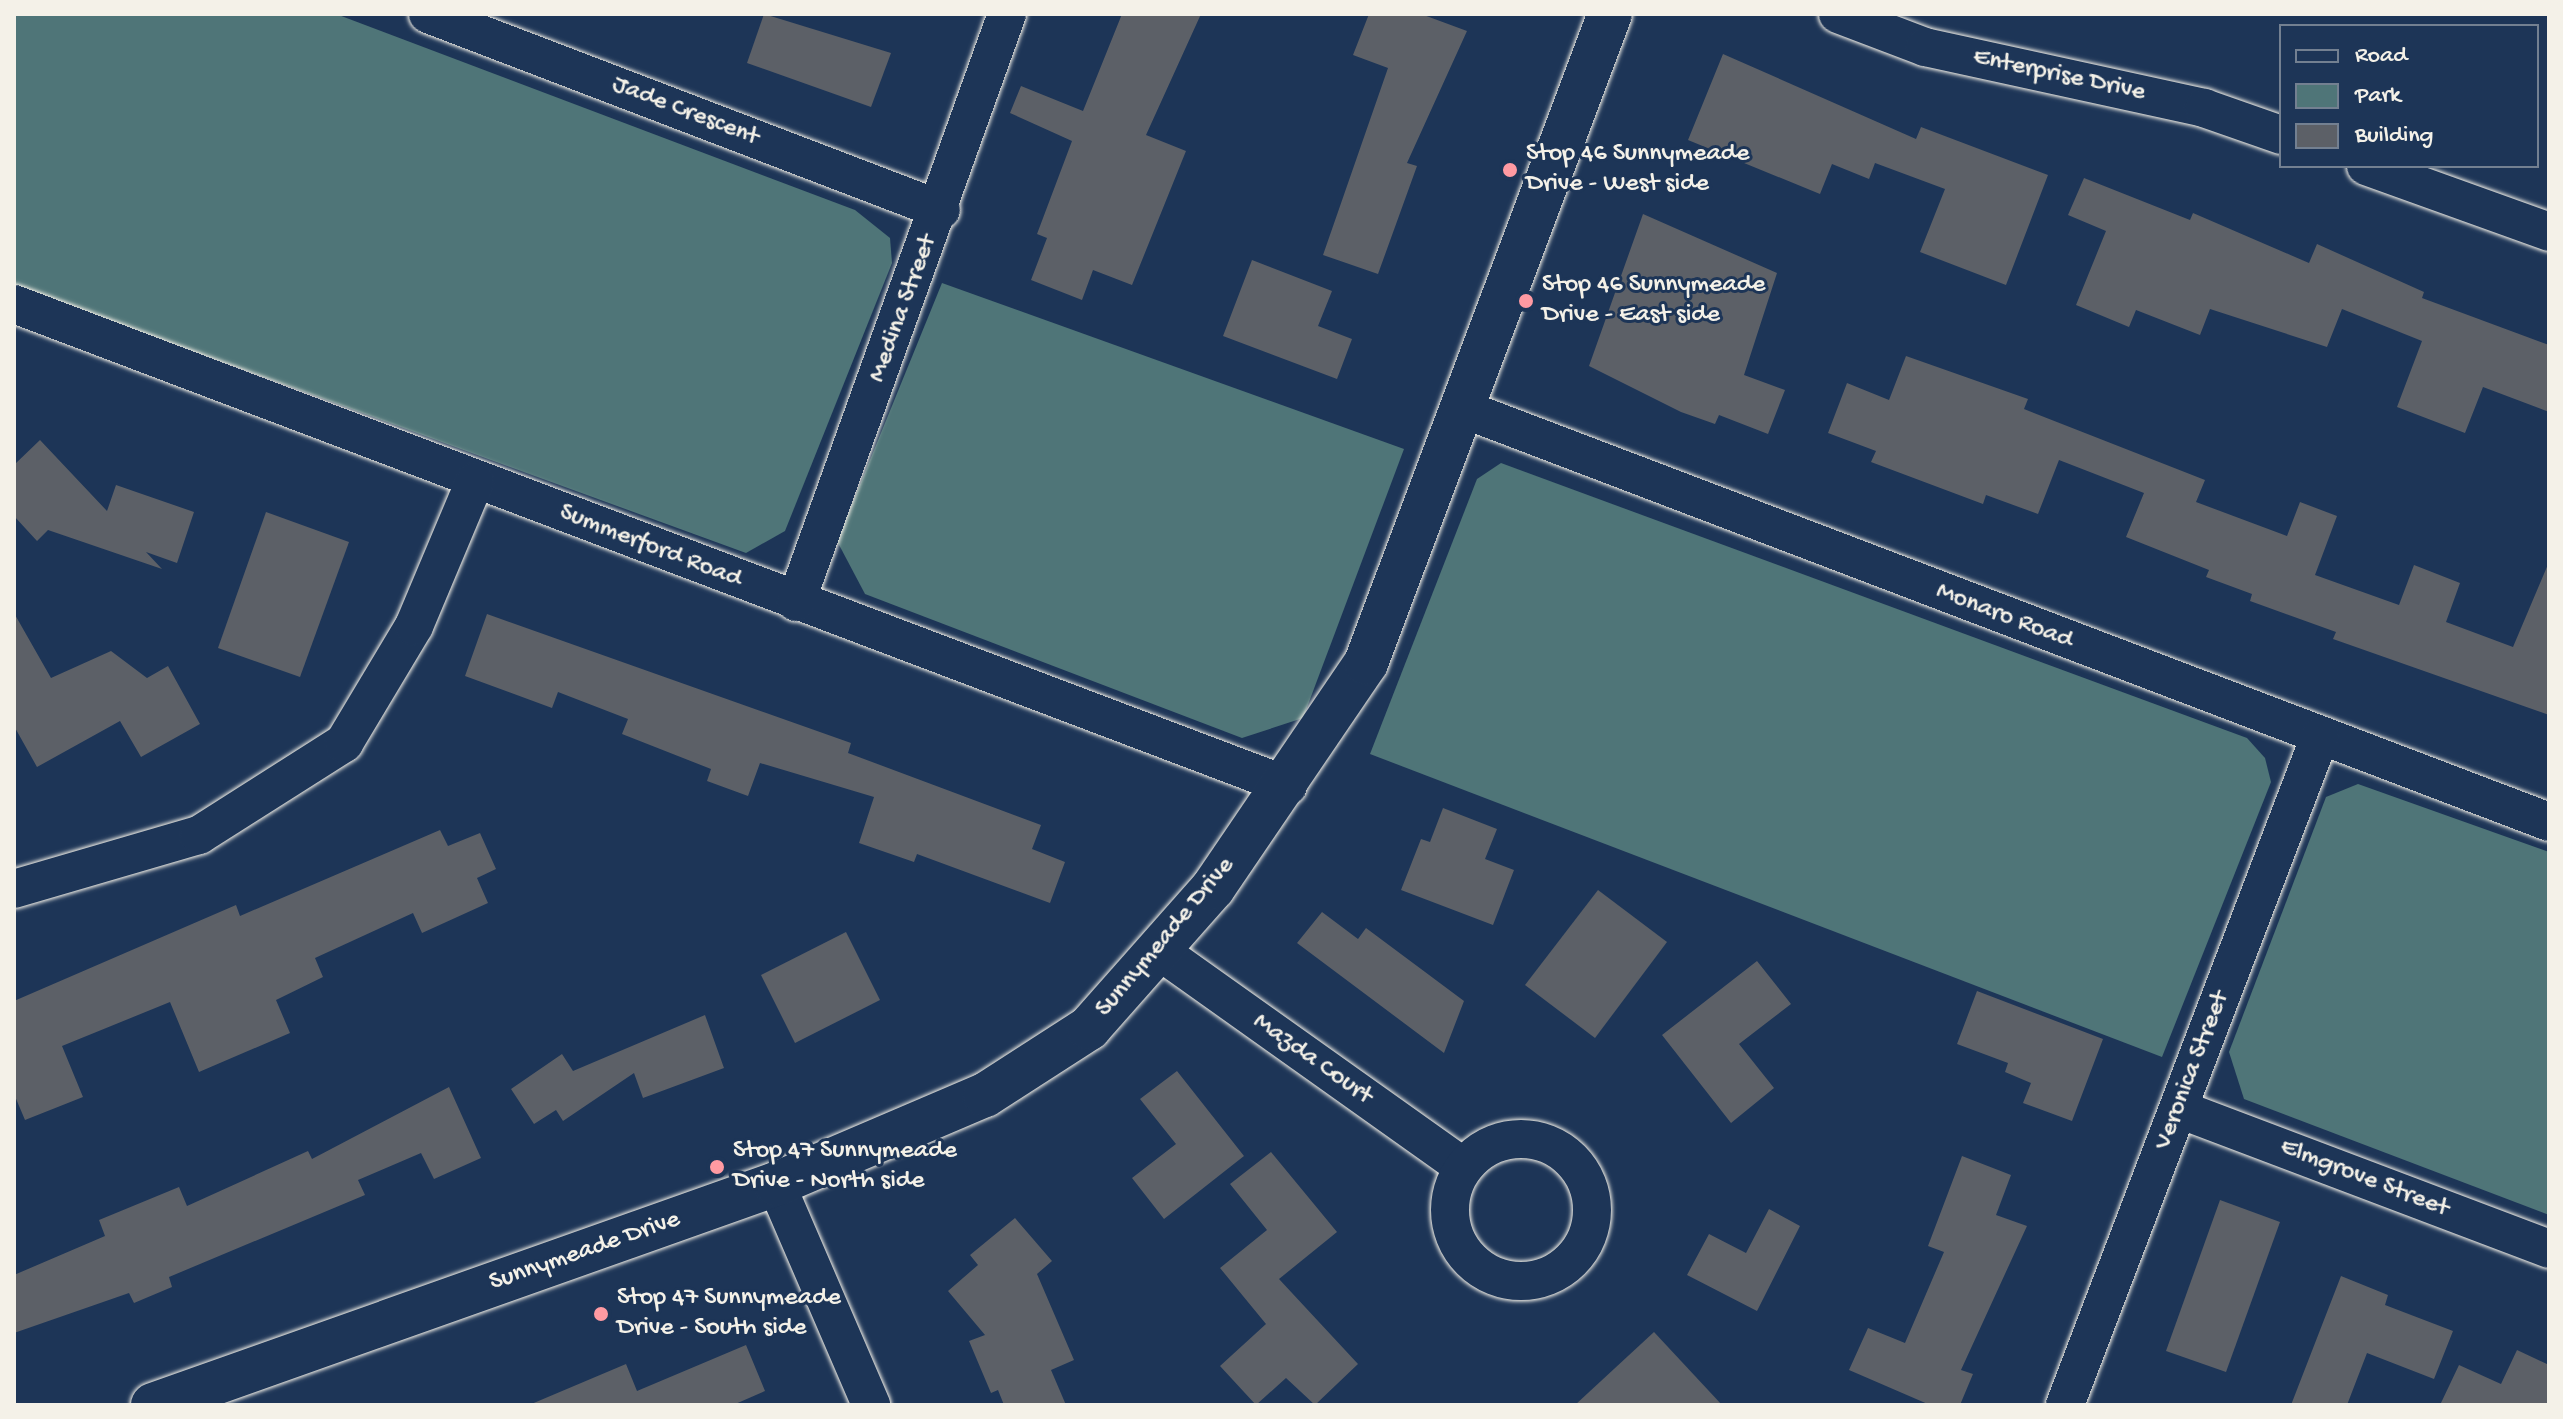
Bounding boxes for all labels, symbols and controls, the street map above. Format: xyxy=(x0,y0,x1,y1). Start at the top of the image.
legend xyxy=(2279,24,2539,168)
text: Road xyxy=(2355,42,2407,71)
street label: Enterprise Drive xyxy=(1970,43,2148,109)
street label: Jade Crescent xyxy=(607,70,763,154)
text: Park xyxy=(2355,82,2401,111)
text: Building xyxy=(2355,122,2433,151)
place label: Stop 46 Sunnymeade Drive - West side xyxy=(1526,139,1749,200)
marker: Stop 46 Sunnymeade Drive - West side xyxy=(1501,161,1519,179)
street label: Medina Street xyxy=(863,231,945,387)
place label: Stop 46 Sunnymeade Drive - East side xyxy=(1542,270,1765,332)
marker: Stop 46 Sunnymeade Drive - East side xyxy=(1517,292,1535,310)
street label: Summerford Road xyxy=(554,498,746,596)
street label: Monaro Road xyxy=(1931,577,2077,657)
street label: Sunnymeade Drive xyxy=(1090,852,1242,1024)
street label: Veronica Street xyxy=(2148,987,2238,1155)
street label: Mazda Court xyxy=(1246,1007,1378,1113)
street label: Elmgrove Street xyxy=(2275,1132,2453,1226)
place label: Stop 47 Sunnymeade Drive - North side xyxy=(733,1136,957,1198)
marker: Stop 47 Sunnymeade Drive - North side xyxy=(708,1158,726,1176)
street label: Sunnymeade Drive xyxy=(486,1205,684,1299)
place label: Stop 47 Sunnymeade Drive - South side xyxy=(617,1283,841,1344)
marker: Stop 47 Sunnymeade Drive - South side xyxy=(592,1305,610,1323)

